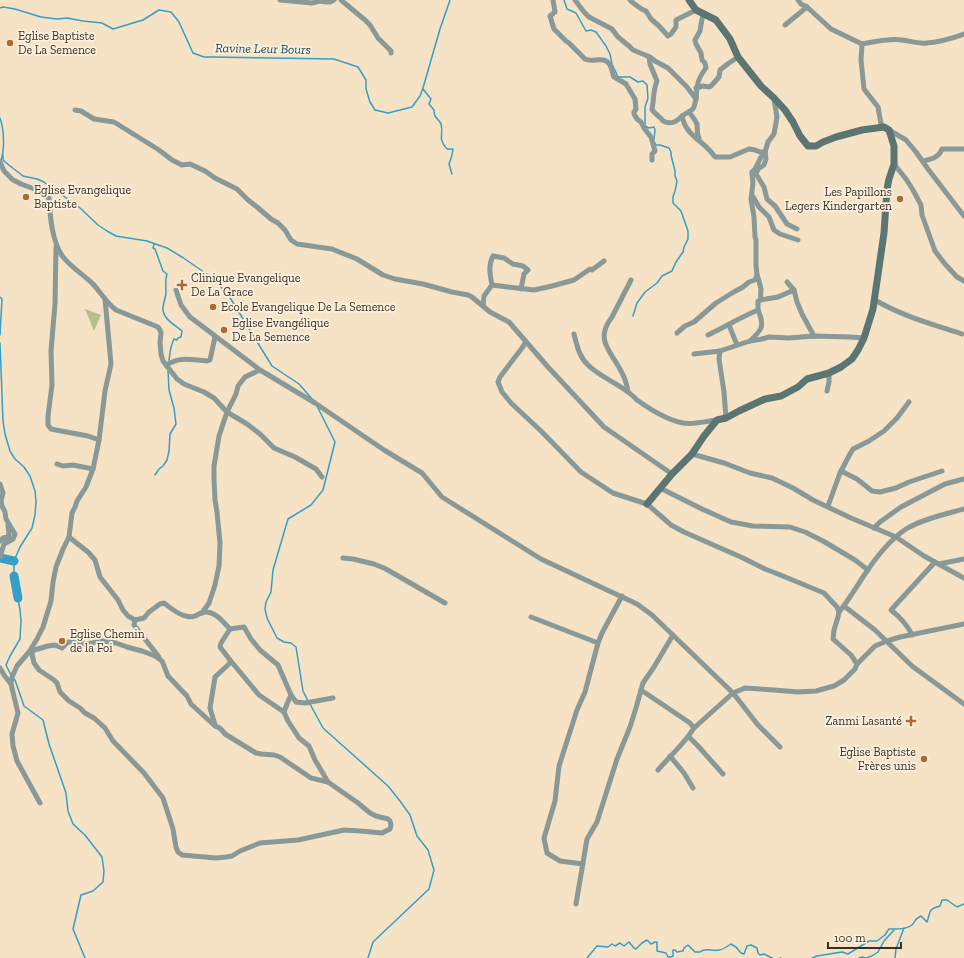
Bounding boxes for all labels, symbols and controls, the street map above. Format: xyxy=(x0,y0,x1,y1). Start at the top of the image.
place label: Eglise Baptiste De La Semence xyxy=(18,29,96,57)
marker: Eglise Baptiste De La Semence xyxy=(5,38,15,48)
water label: Ravine Leur Bours xyxy=(215,40,311,57)
place label: Eglise Evangelique Baptiste xyxy=(34,183,132,211)
place label: Les Papillons Legers Kindergarten xyxy=(785,185,892,213)
marker: Eglise Evangelique Baptiste xyxy=(21,192,31,202)
marker: Les Papillons Legers Kindergarten xyxy=(895,194,905,204)
place label: Clinique Evangelique De La Grace xyxy=(191,271,301,299)
marker: Clinique Evangelique De La Grace xyxy=(176,279,188,291)
place label: Ecole Evangelique De La Semence xyxy=(221,300,396,314)
marker: Ecole Evangelique De La Semence xyxy=(208,302,218,312)
place label: Eglise Evangélique De La Semence xyxy=(232,316,330,344)
marker: Eglise Evangélique De La Semence xyxy=(219,325,229,335)
place label: Eglise Chemin de la Foi xyxy=(70,627,145,655)
marker: Eglise Chemin de la Foi xyxy=(57,636,67,646)
place label: Zanmi Lasanté xyxy=(826,714,902,728)
marker: Zanmi Lasanté xyxy=(905,715,917,727)
place label: Eglise Baptiste Frères unis xyxy=(839,745,916,773)
marker: Eglise Baptiste Frères unis xyxy=(919,754,929,764)
scale bar xyxy=(828,924,901,950)
text: 100 m xyxy=(834,931,866,945)

